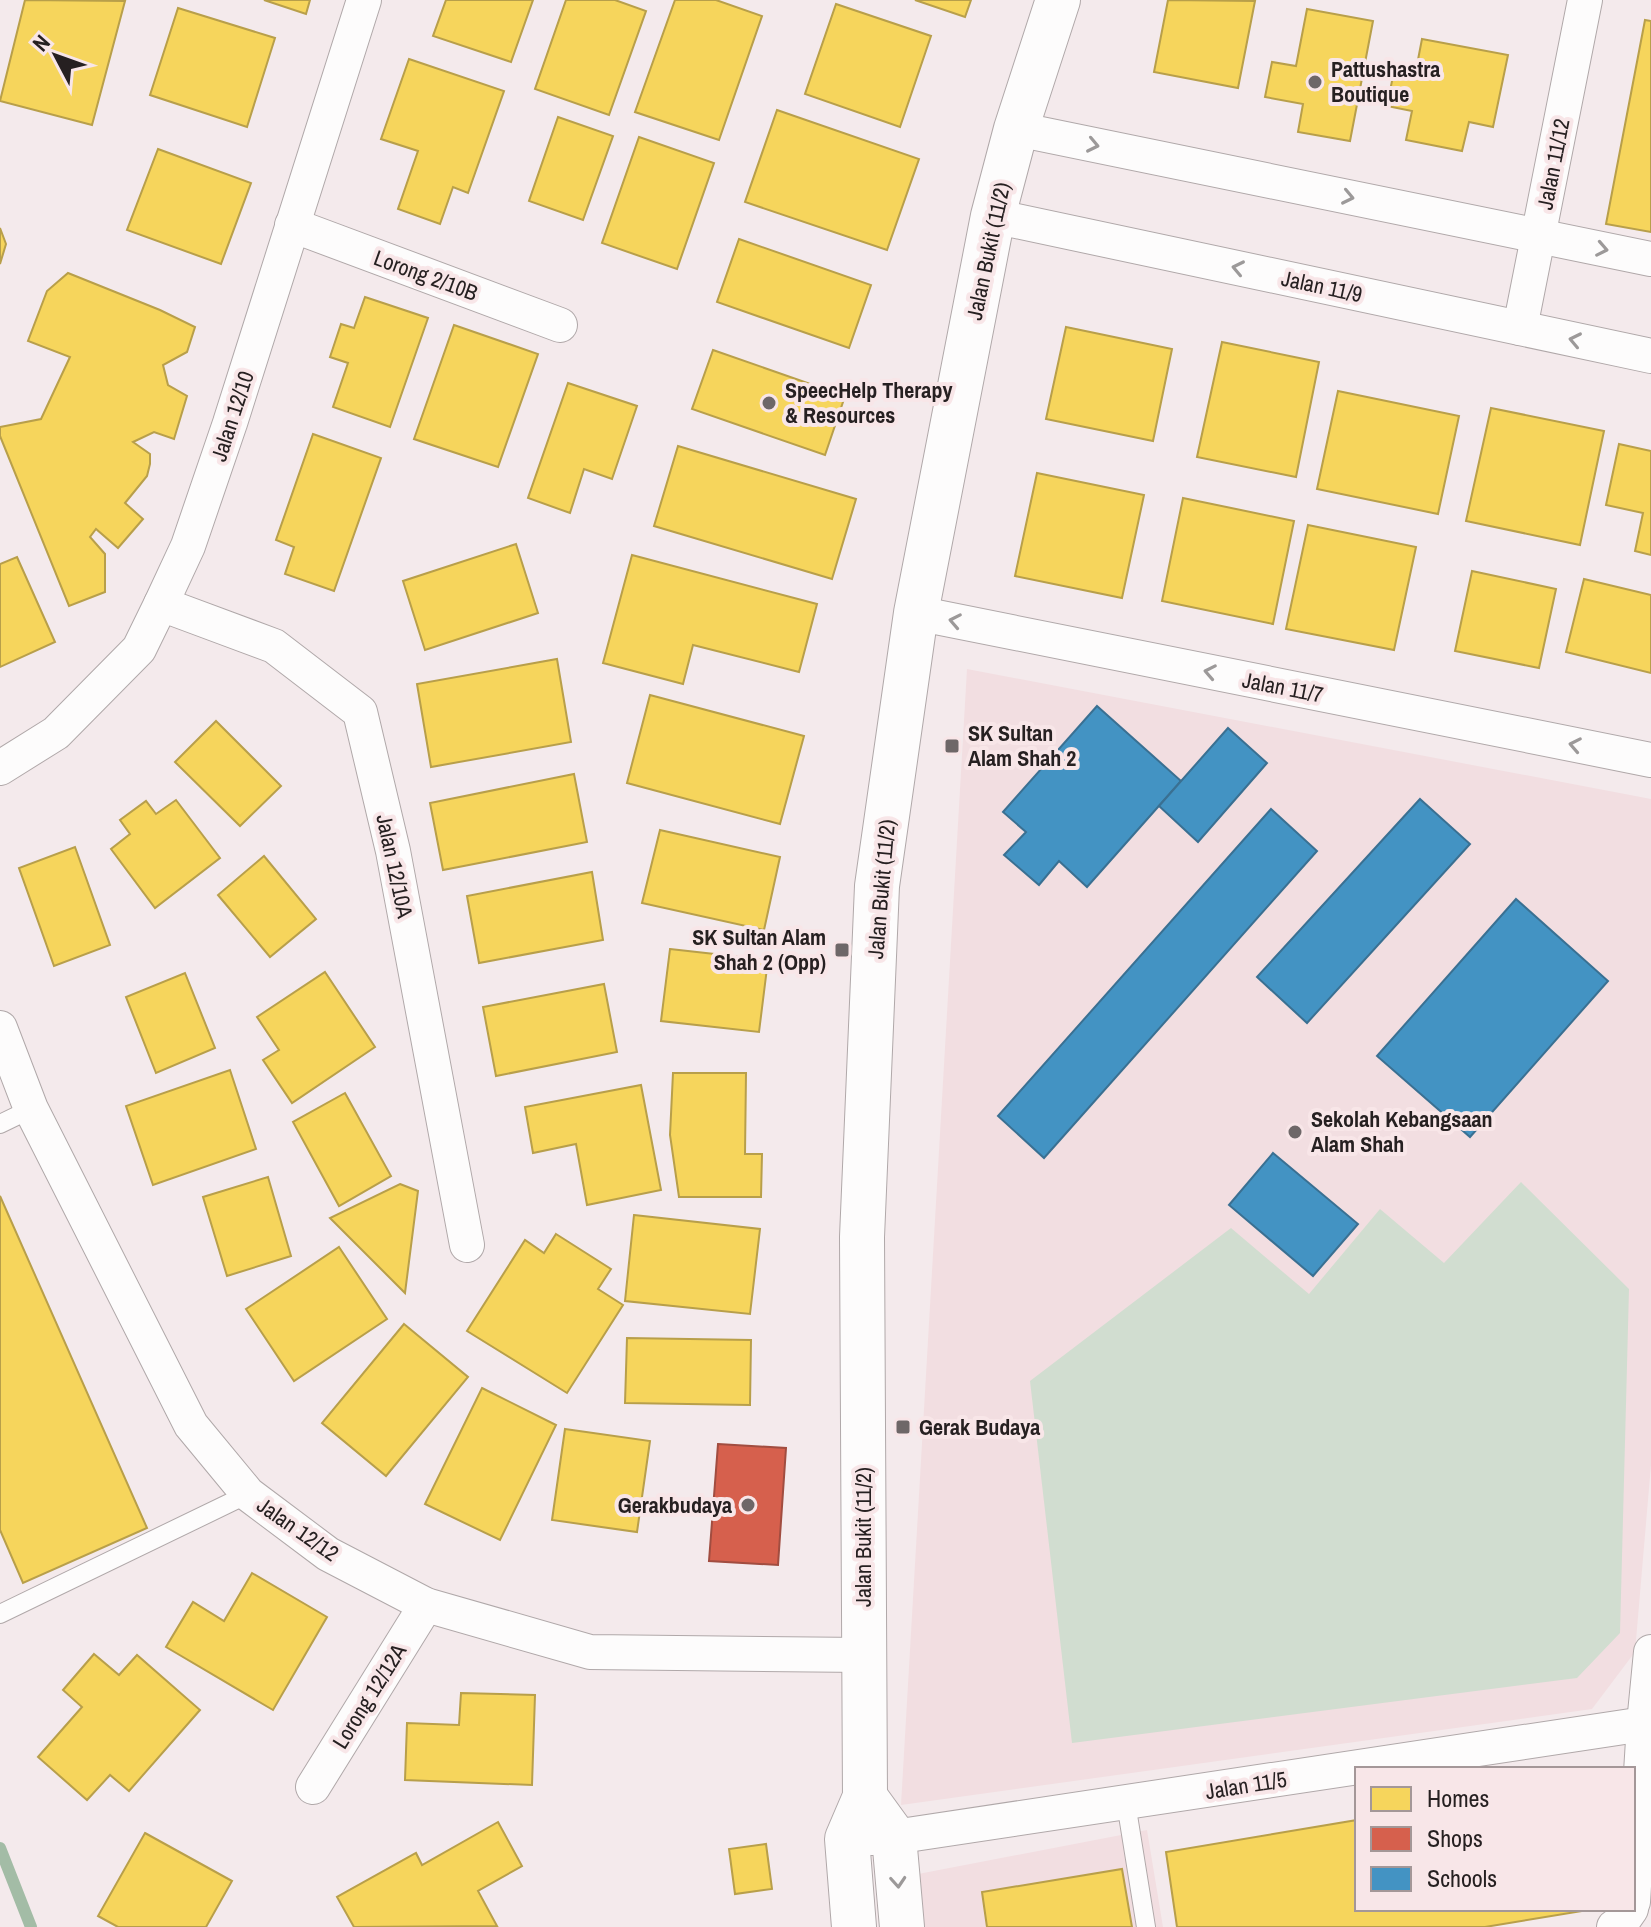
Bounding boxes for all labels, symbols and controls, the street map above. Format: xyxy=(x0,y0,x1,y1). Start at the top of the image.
north arrow xyxy=(16,16,96,96)
text: N xyxy=(25,28,57,58)
place label: Pattushastra Boutique xyxy=(1331,54,1440,109)
marker: Pattushastra Boutique xyxy=(1306,73,1324,91)
street label: Jalan 11/12 xyxy=(1530,116,1576,212)
one-way arrow xyxy=(1086,136,1099,153)
street label: Jalan Bukit (11/2) xyxy=(959,179,1017,323)
one-way arrow xyxy=(1340,188,1354,205)
one-way arrow xyxy=(1596,240,1609,257)
street label: Lorong 2/10B xyxy=(370,242,482,308)
one-way arrow xyxy=(1232,260,1245,277)
street label: Jalan 11/9 xyxy=(1279,263,1365,309)
one-way arrow xyxy=(1568,332,1581,349)
street label: Jalan 12/10 xyxy=(203,367,261,465)
place label: SpeecHelp Therapy & Resources xyxy=(785,375,952,430)
marker: SpeecHelp Therapy & Resources xyxy=(760,394,778,412)
one-way arrow xyxy=(949,613,962,630)
one-way arrow xyxy=(1203,664,1217,681)
street label: Jalan 11/7 xyxy=(1240,664,1326,710)
place label: SK Sultan Alam Shah 2 xyxy=(968,718,1076,773)
marker: SK Sultan Alam Shah 2 xyxy=(943,737,961,755)
one-way arrow xyxy=(1568,737,1582,754)
street label: Jalan 12/10A xyxy=(369,811,421,922)
street label: Jalan Bukit (11/2) xyxy=(860,818,902,960)
place label: SK Sultan Alam Shah 2 (Opp) xyxy=(692,922,826,977)
marker: SK Sultan Alam Shah 2 (Opp) xyxy=(833,941,851,959)
place label: Sekolah Kebangsaan Alam Shah xyxy=(1311,1104,1492,1159)
marker: Sekolah Kebangsaan Alam Shah xyxy=(1286,1123,1304,1141)
place label: Gerak Budaya xyxy=(919,1412,1040,1442)
marker: Gerak Budaya xyxy=(894,1418,912,1436)
street label: Jalan Bukit (11/2) xyxy=(848,1467,878,1607)
street label: Jalan 12/12 xyxy=(251,1490,345,1568)
place label: Gerakbudaya xyxy=(618,1490,732,1520)
marker: Gerakbudaya xyxy=(739,1496,757,1514)
street label: Lorong 12/12A xyxy=(325,1637,414,1754)
street label: Jalan 11/5 xyxy=(1203,1764,1289,1806)
legend xyxy=(1355,1767,1635,1911)
text: Homes xyxy=(1427,1782,1489,1814)
text: Shops xyxy=(1427,1822,1483,1854)
text: Schools xyxy=(1427,1862,1497,1894)
one-way arrow xyxy=(889,1876,906,1889)

